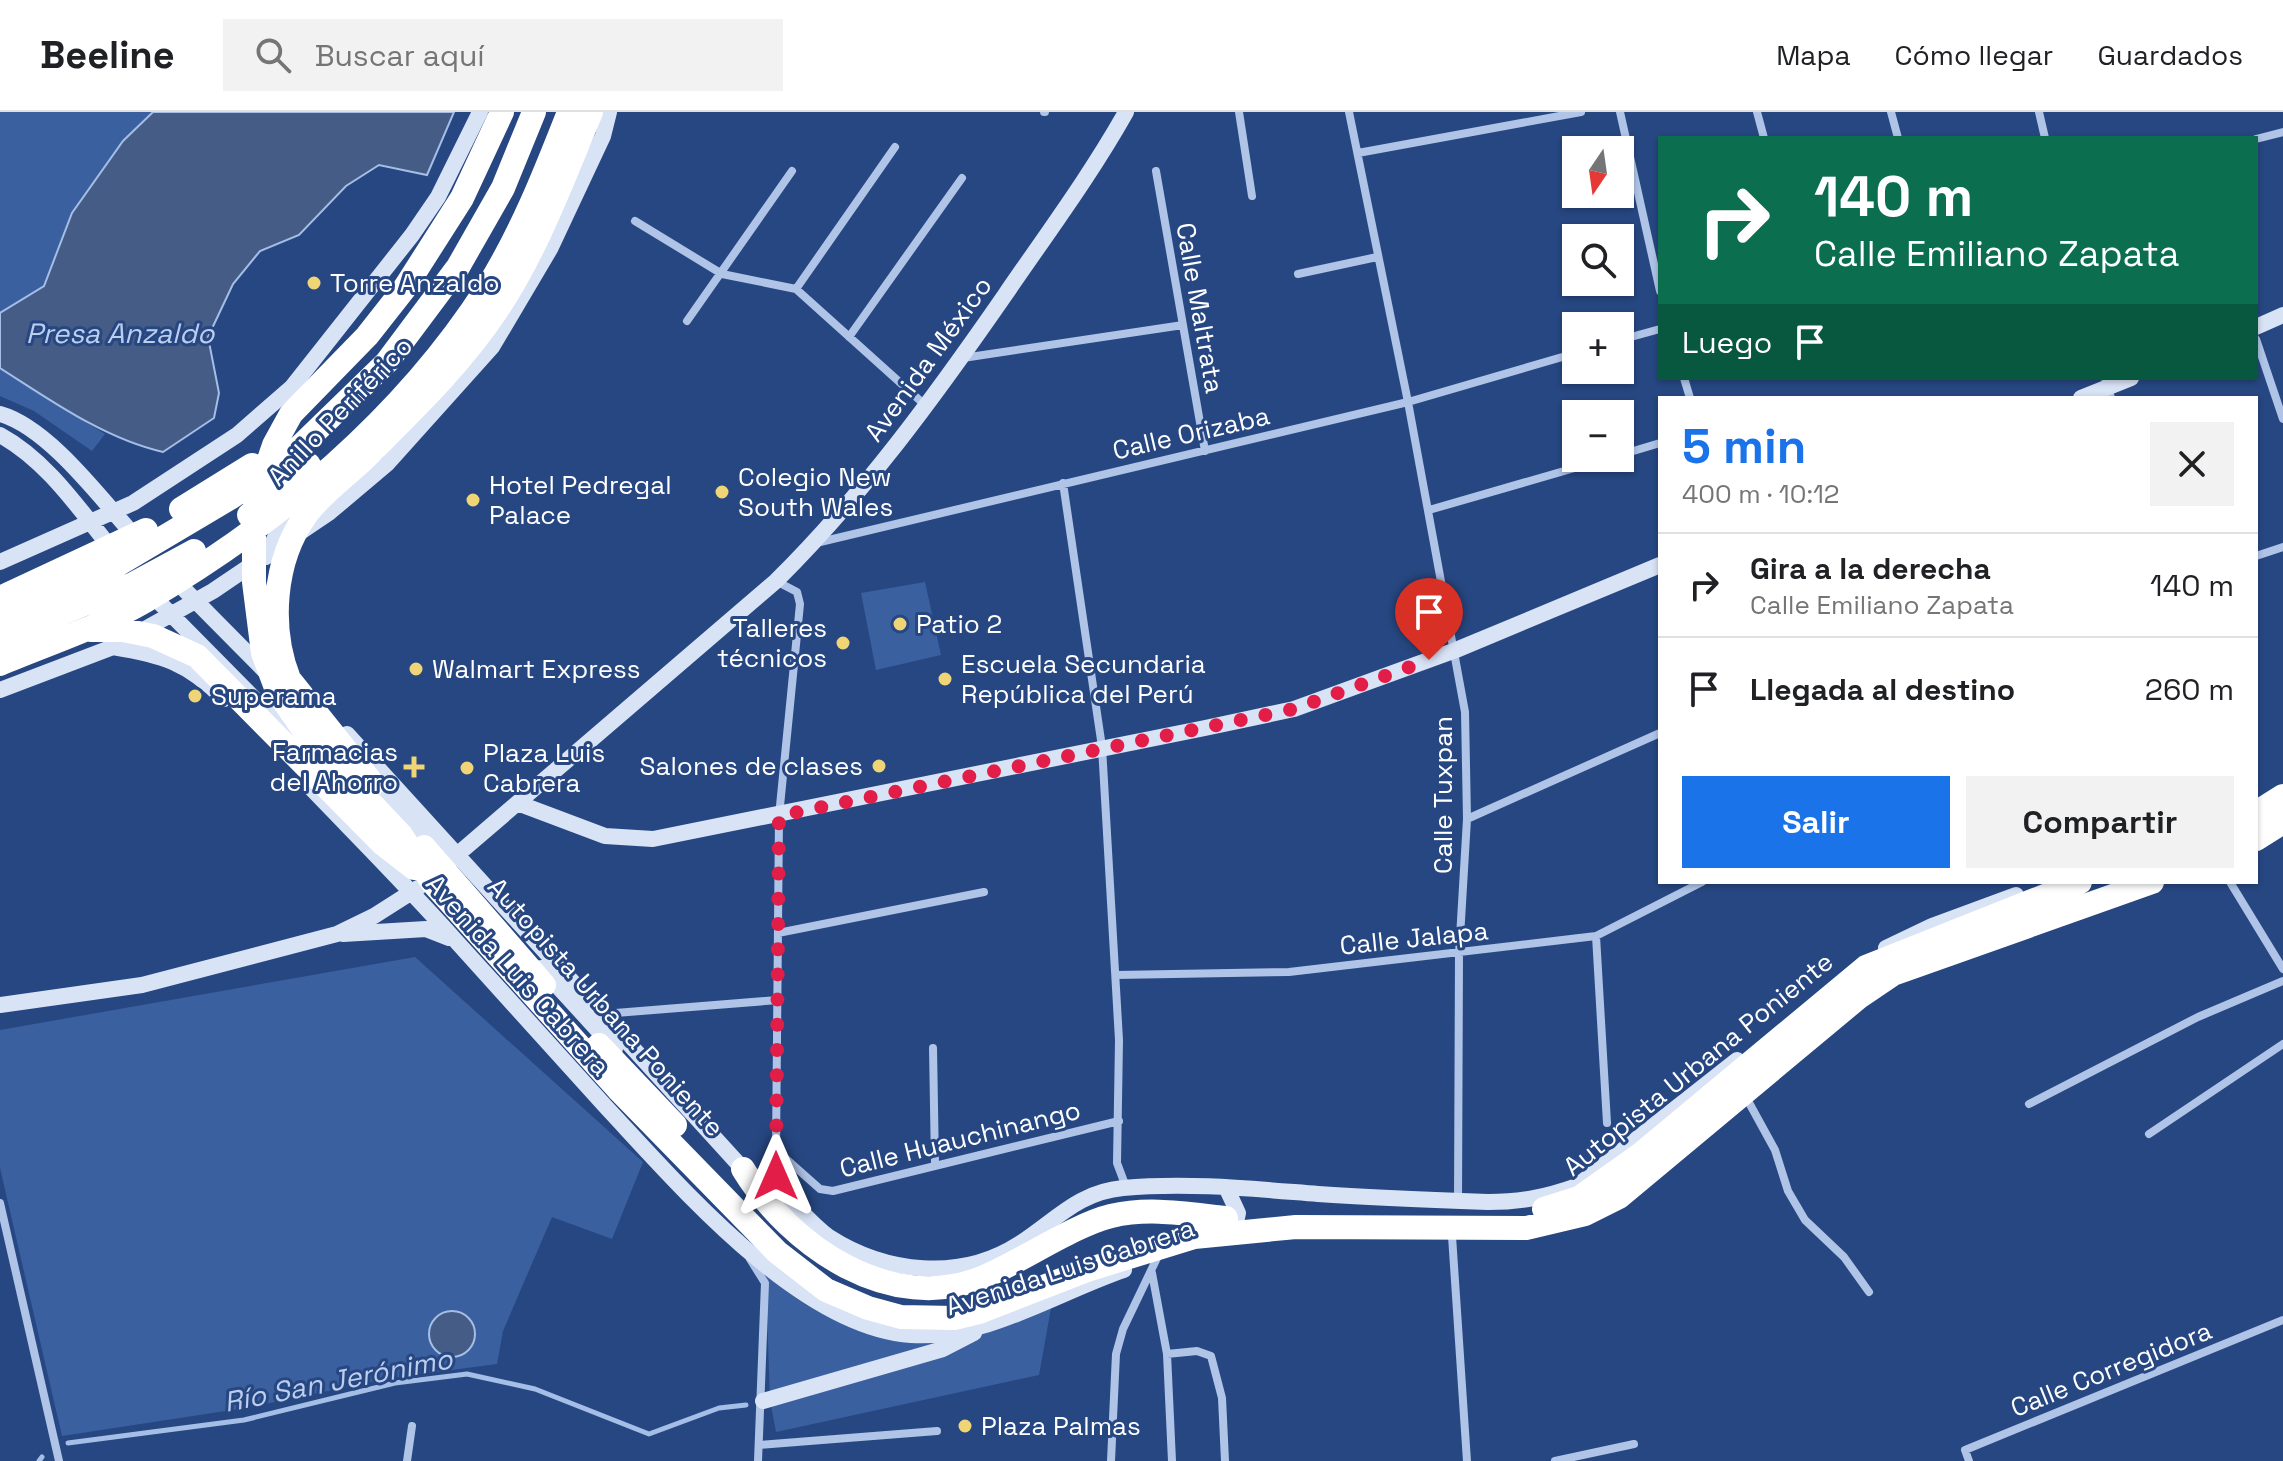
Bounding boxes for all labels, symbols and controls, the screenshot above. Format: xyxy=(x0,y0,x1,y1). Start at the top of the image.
search box xyxy=(223,19,783,91)
text: Beeline xyxy=(40,31,175,79)
icon: search xyxy=(251,33,295,77)
text: Buscar aquí xyxy=(315,36,485,75)
text: Mapa xyxy=(1776,37,1851,73)
text: Cómo llegar xyxy=(1895,37,2053,73)
text: Guardados xyxy=(2097,37,2243,73)
north arrow xyxy=(1562,136,1634,208)
map controls xyxy=(1562,136,1634,472)
text: 140 m xyxy=(1814,161,1973,232)
icon: right xyxy=(1682,168,1786,272)
street label: Calle Maltrata xyxy=(1168,220,1232,396)
button: search xyxy=(1562,224,1634,296)
text: Calle Emiliano Zapata xyxy=(1814,231,2179,277)
place label: Torre Anzaldo xyxy=(330,266,500,300)
street label: Avenida México xyxy=(857,270,999,448)
marker: Torre Anzaldo xyxy=(305,274,323,292)
button: + xyxy=(1562,312,1634,384)
water label: Presa Anzaldo xyxy=(26,315,215,351)
icon: arrive xyxy=(1788,320,1832,364)
text: Luego xyxy=(1682,323,1772,362)
street label: Anillo Periférico xyxy=(260,329,420,493)
street label: Calle Orizaba xyxy=(1109,398,1273,468)
button: − xyxy=(1562,400,1634,472)
text: 5 min xyxy=(1682,416,1806,477)
button: close xyxy=(2150,422,2234,506)
place label: Colegio New South Wales xyxy=(738,460,893,524)
place label: Hotel Pedregal Palace xyxy=(489,468,672,532)
text: 400 m · 10:12 xyxy=(1682,477,1840,511)
marker: Colegio New South Wales xyxy=(713,483,731,501)
marker: Hotel Pedregal Palace xyxy=(464,491,482,509)
text: Gira a la derecha xyxy=(1750,549,1991,588)
icon: right xyxy=(1682,563,1726,607)
text: 140 m xyxy=(2150,566,2234,605)
pin xyxy=(1395,578,1463,660)
text: Calle Emiliano Zapata xyxy=(1750,588,2014,622)
icon: arrive xyxy=(1407,590,1451,634)
place label: Patio 2 xyxy=(916,607,1002,641)
place label: Talleres técnicos xyxy=(717,611,827,675)
marker: Patio 2 xyxy=(891,615,909,633)
marker: Talleres técnicos xyxy=(834,634,852,652)
place label: Escuela Secundaria República del Perú xyxy=(961,647,1206,711)
place label: Walmart Express xyxy=(432,652,641,686)
marker: Walmart Express xyxy=(407,660,425,678)
icon: arrive xyxy=(1682,667,1726,711)
marker: Escuela Secundaria República del Perú xyxy=(936,670,954,688)
text: Llegada al destino xyxy=(1750,670,2015,709)
text: 260 m xyxy=(2145,670,2234,709)
place label: Superama xyxy=(211,679,337,713)
marker: Superama xyxy=(186,687,204,705)
street label: Calle Tuxpan xyxy=(1426,716,1460,874)
place label: Farmacias del Ahorro xyxy=(270,735,398,799)
place label: Plaza Luis Cabrera xyxy=(483,736,605,800)
place label: Salones de clases xyxy=(640,749,863,783)
marker: Salones de clases xyxy=(870,757,888,775)
marker: Farmacias del Ahorro xyxy=(405,758,423,776)
marker: Plaza Luis Cabrera xyxy=(458,759,476,777)
button: Salir xyxy=(1682,776,1950,868)
button: Compartir xyxy=(1966,776,2234,868)
street label: Avenida Luis Cabrera xyxy=(418,867,618,1083)
street label: Autopista Urbana Poniente xyxy=(480,870,732,1144)
street label: Calle Jalapa xyxy=(1338,913,1490,963)
street label: Autopista Urbana Poniente xyxy=(1556,945,1840,1183)
street label: Calle Huauchinango xyxy=(836,1093,1084,1185)
position arrow xyxy=(734,1134,818,1218)
street label: Avenida Luis Cabrera xyxy=(941,1211,1199,1323)
street label: Calle Corregidora xyxy=(2005,1313,2217,1425)
water label: Río San Jerónimo xyxy=(221,1340,456,1420)
place label: Plaza Palmas xyxy=(981,1409,1141,1443)
marker: Plaza Palmas xyxy=(956,1417,974,1435)

